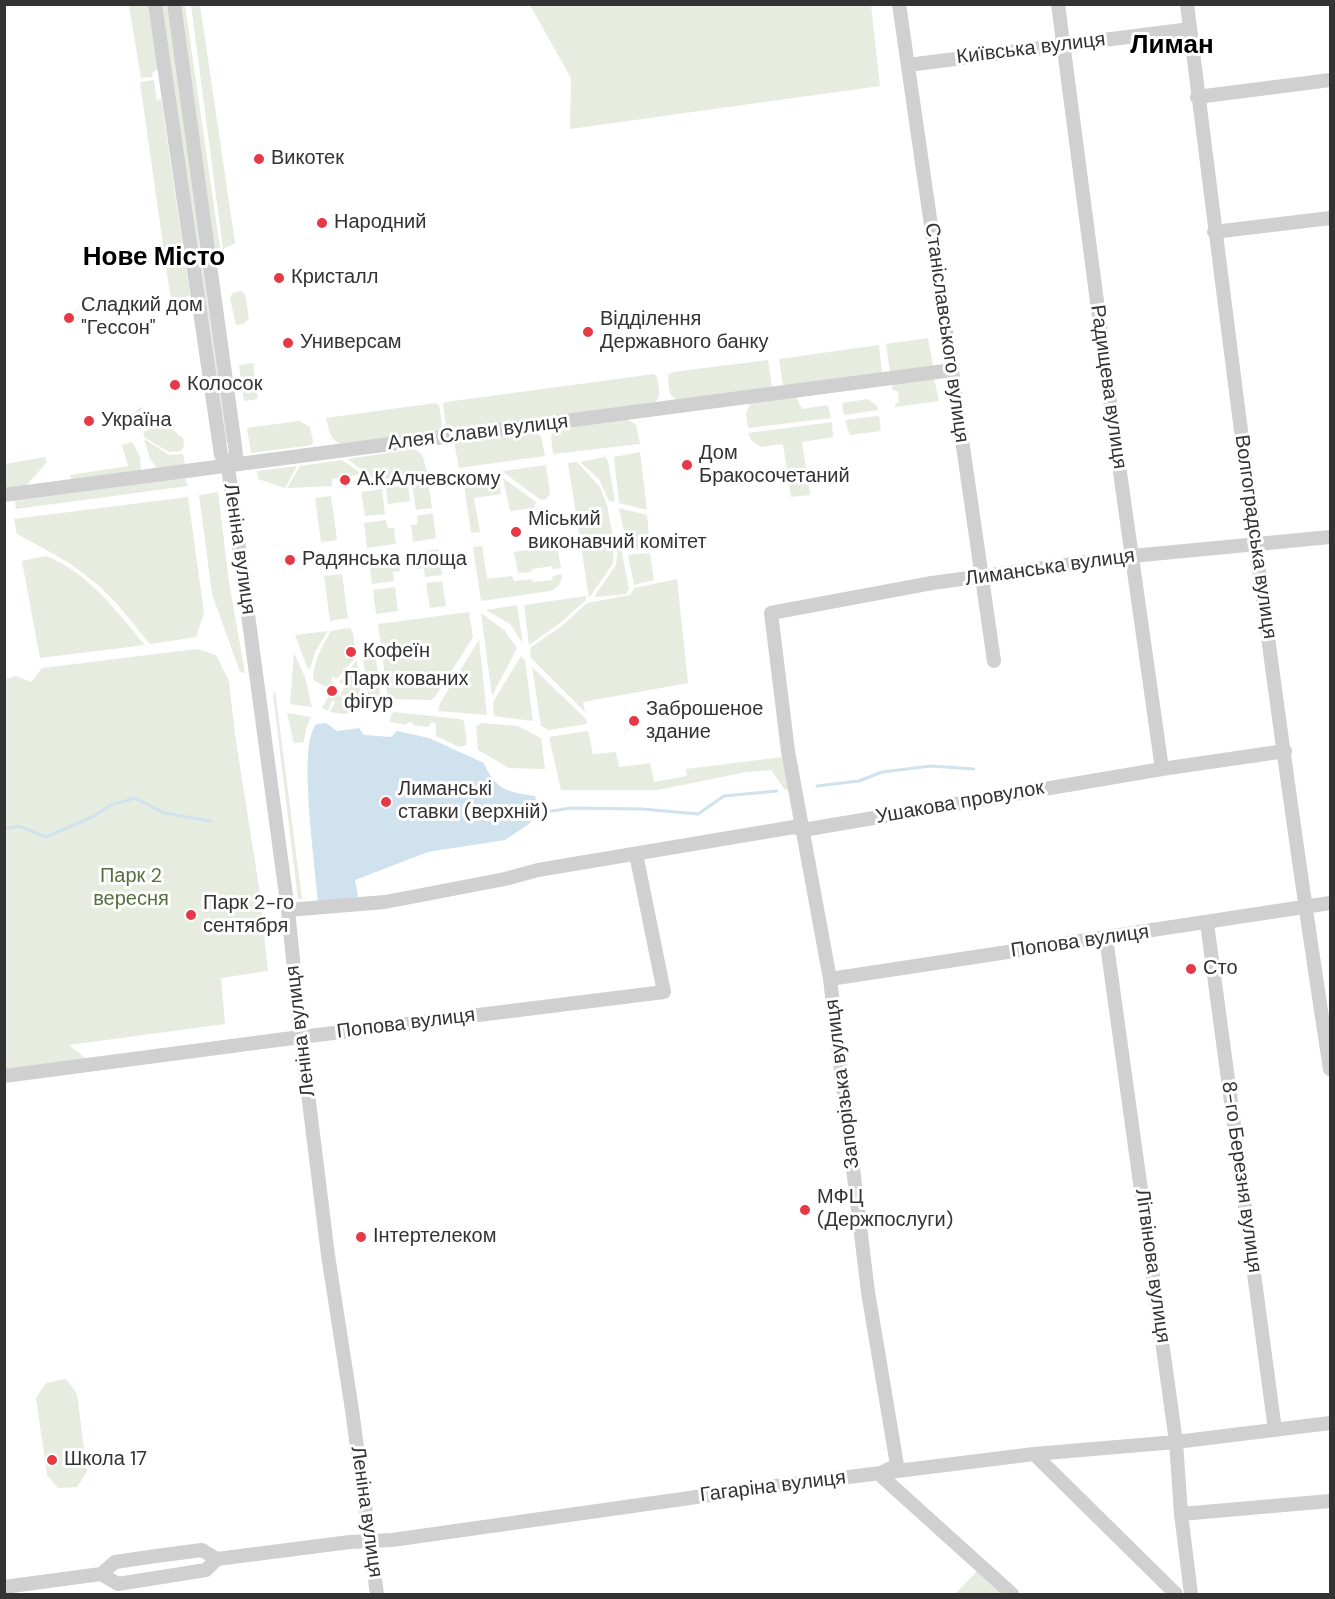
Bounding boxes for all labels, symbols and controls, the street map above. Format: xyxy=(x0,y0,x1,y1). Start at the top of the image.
street label: Київська вулиця xyxy=(955,28,1107,70)
district label: Лиман xyxy=(1130,30,1214,62)
place label: Викотек xyxy=(271,147,344,171)
marker: Викотек xyxy=(252,152,266,166)
place label: Народний xyxy=(334,211,426,235)
marker: Народний xyxy=(315,216,329,230)
street label: Станіславського вулиця xyxy=(919,221,973,445)
district label: Нове Місто xyxy=(83,242,225,274)
place label: Кристалл xyxy=(291,266,378,290)
marker: Кристалл xyxy=(272,271,286,285)
place label: Сладкий дом "Гессон" xyxy=(81,294,203,341)
street label: Радищева вулиця xyxy=(1085,303,1131,471)
place label: Відділення Державного банку xyxy=(600,308,769,355)
marker: Сладкий дом "Гессон" xyxy=(62,311,76,325)
marker: Відділення Державного банку xyxy=(581,325,595,339)
place label: Универсам xyxy=(300,331,402,355)
marker: Универсам xyxy=(281,336,295,350)
place label: Колосок xyxy=(187,373,262,397)
marker: Колосок xyxy=(168,378,182,392)
place label: Україна xyxy=(101,409,172,433)
street label: Алея Слави вулиця xyxy=(386,410,570,456)
marker: Україна xyxy=(82,414,96,428)
street label: Волгоградська вулиця xyxy=(1229,433,1281,641)
place label: Дом Бракосочетаний xyxy=(699,442,850,489)
marker: Дом Бракосочетаний xyxy=(680,458,694,472)
place label: А.К.Алчевскому xyxy=(357,468,500,492)
marker: А.К.Алчевскому xyxy=(338,473,352,487)
street label: Леніна вулиця xyxy=(218,482,260,616)
place label: Міський виконавчий комітет xyxy=(528,508,707,555)
marker: Міський виконавчий комітет xyxy=(509,525,523,539)
street label: Лиманська вулиця xyxy=(964,544,1136,592)
place label: Радянська площа xyxy=(302,548,467,572)
marker: Радянська площа xyxy=(283,553,297,567)
place label: Кофеїн xyxy=(363,640,430,664)
marker: Кофеїн xyxy=(344,645,358,659)
place label: Парк кованих фігур xyxy=(344,668,469,715)
marker: Парк кованих фігур xyxy=(325,684,339,698)
place label: Заброшеное здание xyxy=(646,698,763,745)
marker: Заброшеное здание xyxy=(627,714,641,728)
street label: Ушакова провулок xyxy=(874,776,1046,830)
place label: Лиманські ставки (верхній) xyxy=(398,778,548,825)
marker: Лиманські ставки (верхній) xyxy=(379,795,393,809)
park label: Парк 2 вересня xyxy=(93,865,169,912)
place label: Парк 2-го сентября xyxy=(203,892,294,939)
marker: Парк 2-го сентября xyxy=(184,908,198,922)
street label: Попова вулиця xyxy=(1009,920,1151,964)
place label: Сто xyxy=(1203,957,1238,981)
marker: Сто xyxy=(1184,962,1198,976)
street label: Леніна вулиця xyxy=(281,964,321,1098)
street label: Запорізька вулиця xyxy=(821,998,865,1170)
street label: Попова вулиця xyxy=(335,1004,477,1044)
street label: 8-го Березня вулиця xyxy=(1216,1079,1266,1275)
place label: МФЦ (Держпослуги) xyxy=(817,1186,953,1233)
street label: Літвінова вулиця xyxy=(1129,1187,1175,1345)
marker: МФЦ (Держпослуги) xyxy=(798,1203,812,1217)
place label: Інтертелеком xyxy=(373,1225,496,1249)
marker: Інтертелеком xyxy=(354,1230,368,1244)
street label: Леніна вулиця xyxy=(345,1445,387,1579)
place label: Школа 17 xyxy=(64,1448,147,1472)
marker: Школа 17 xyxy=(45,1453,59,1467)
street label: Гагаріна вулиця xyxy=(699,1466,847,1508)

